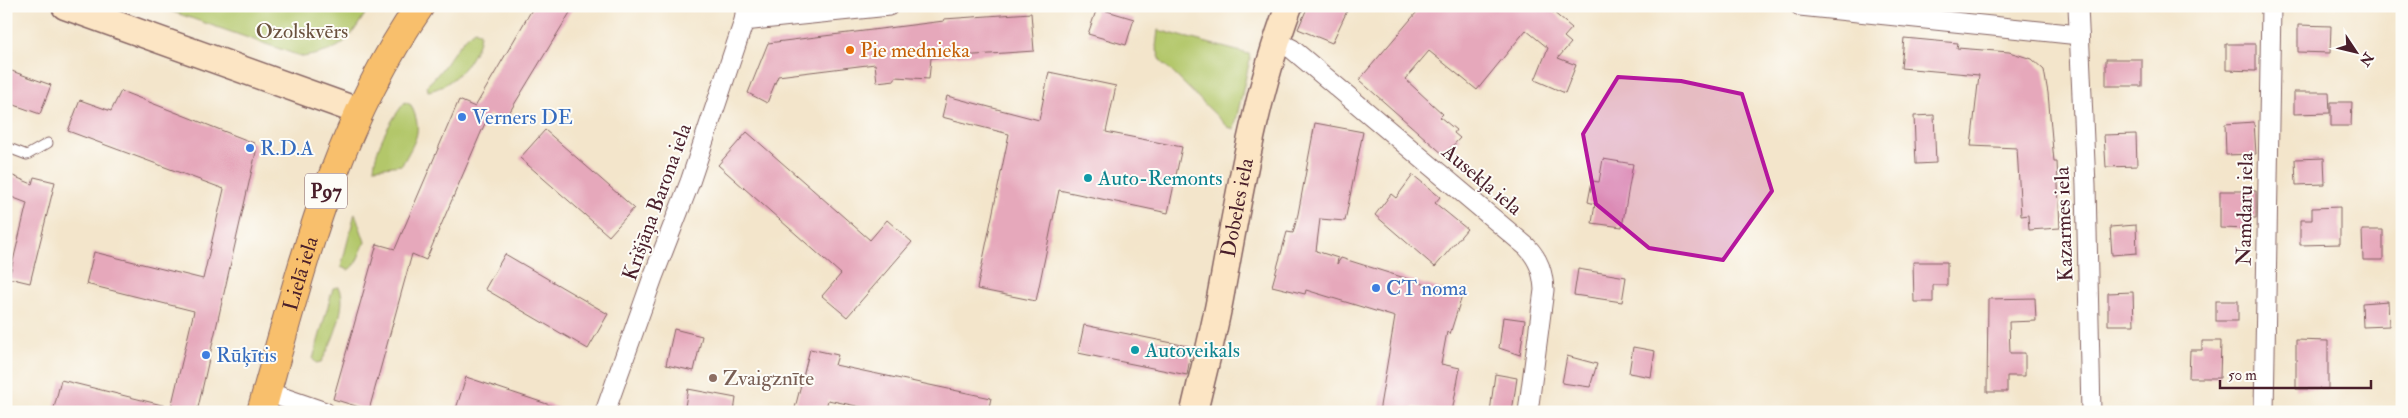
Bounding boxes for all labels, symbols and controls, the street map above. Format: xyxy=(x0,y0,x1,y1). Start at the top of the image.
park label: Ozolskvērs xyxy=(256,18,348,45)
north arrow xyxy=(2330,28,2380,78)
place label: Pie mednieka xyxy=(860,37,970,64)
marker: Pie mednieka xyxy=(844,44,856,56)
text: N xyxy=(2355,48,2377,70)
place label: Verners DE xyxy=(472,104,573,131)
marker: Verners DE xyxy=(456,111,468,123)
street label: Krišjāņa Barona iela xyxy=(616,119,698,284)
place label: R.D.A xyxy=(260,135,314,162)
street label: Ausekļa iela xyxy=(1435,138,1528,222)
marker: R.D.A xyxy=(244,142,256,154)
street label: Namdaru iela xyxy=(2231,152,2259,266)
street label: Dobeles iela xyxy=(1214,155,1260,259)
place label: Auto-Remonts xyxy=(1097,165,1222,192)
street label: Kazarmes iela xyxy=(2048,166,2079,282)
marker: Auto-Remonts xyxy=(1082,172,1094,184)
road number: P97 xyxy=(305,174,347,208)
street label: Lielā iela xyxy=(277,233,324,314)
place label: CT noma xyxy=(1386,275,1468,302)
marker: CT noma xyxy=(1370,282,1382,294)
place label: Autoveikals xyxy=(1144,337,1240,364)
place label: Rūķītis xyxy=(216,342,277,369)
marker: Autoveikals xyxy=(1129,344,1141,356)
marker: Rūķītis xyxy=(200,349,212,361)
scale bar xyxy=(2220,358,2372,390)
place label: Zvaigznīte xyxy=(723,365,814,392)
text: 50 m xyxy=(2228,366,2257,385)
marker: Zvaigznīte xyxy=(707,372,719,384)

